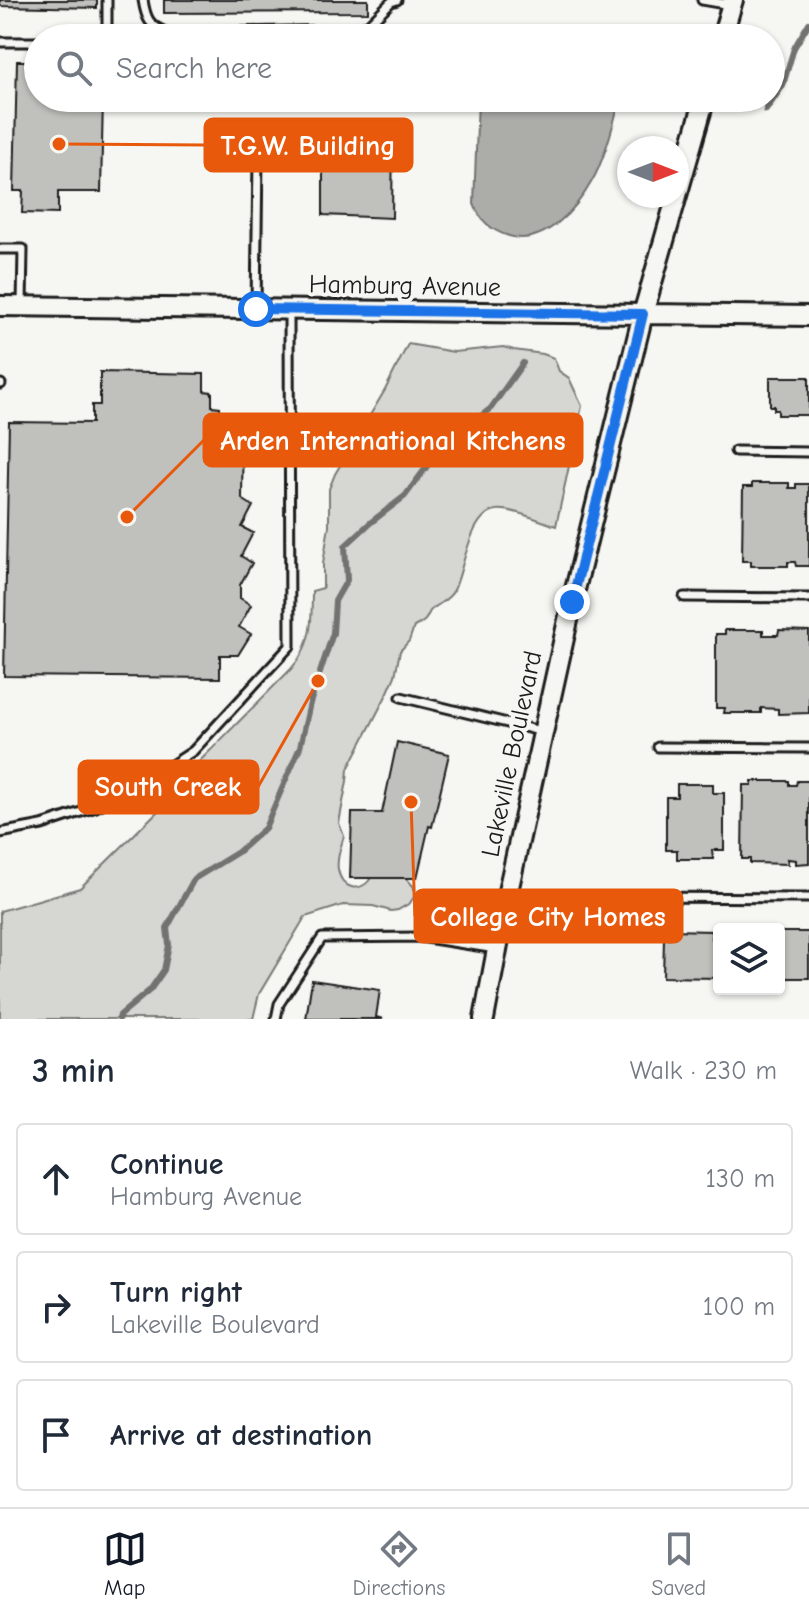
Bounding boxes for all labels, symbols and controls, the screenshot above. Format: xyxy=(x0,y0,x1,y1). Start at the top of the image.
search box xyxy=(24,24,785,112)
icon: search xyxy=(52,46,96,90)
text: Search here xyxy=(116,51,272,86)
callout: T.G.W. Building xyxy=(205,119,412,171)
text: T.G.W. Building xyxy=(220,130,396,162)
north arrow xyxy=(617,136,689,208)
street label: Hamburg Avenue xyxy=(309,269,501,303)
route start xyxy=(238,291,274,327)
callout: Arden International Kitchens xyxy=(204,414,582,466)
text: Arden International Kitchens xyxy=(220,425,566,457)
route end xyxy=(554,584,590,620)
street label: Lakeville Boulevard xyxy=(476,648,548,860)
callout: South Creek xyxy=(79,761,258,813)
text: South Creek xyxy=(95,771,242,803)
callout: College City Homes xyxy=(415,890,682,942)
text: College City Homes xyxy=(430,901,666,933)
map controls xyxy=(713,923,785,995)
button: layers xyxy=(713,923,785,995)
text: 3 min xyxy=(32,1051,115,1091)
text: Walk · 230 m xyxy=(630,1056,777,1086)
text: Continue xyxy=(110,1147,224,1182)
icon: ahead xyxy=(34,1157,78,1201)
text: 130 m xyxy=(706,1164,775,1194)
text: Hamburg Avenue xyxy=(110,1182,302,1212)
text: Turn right xyxy=(110,1275,242,1310)
icon: right xyxy=(34,1285,78,1329)
text: 100 m xyxy=(703,1292,775,1322)
text: Lakeville Boulevard xyxy=(110,1310,320,1340)
icon: arrive xyxy=(34,1413,78,1457)
text: Arrive at destination xyxy=(110,1418,372,1453)
tab: Map xyxy=(103,1527,147,1601)
tab: Directions xyxy=(353,1527,446,1601)
tab: Saved xyxy=(651,1527,706,1601)

